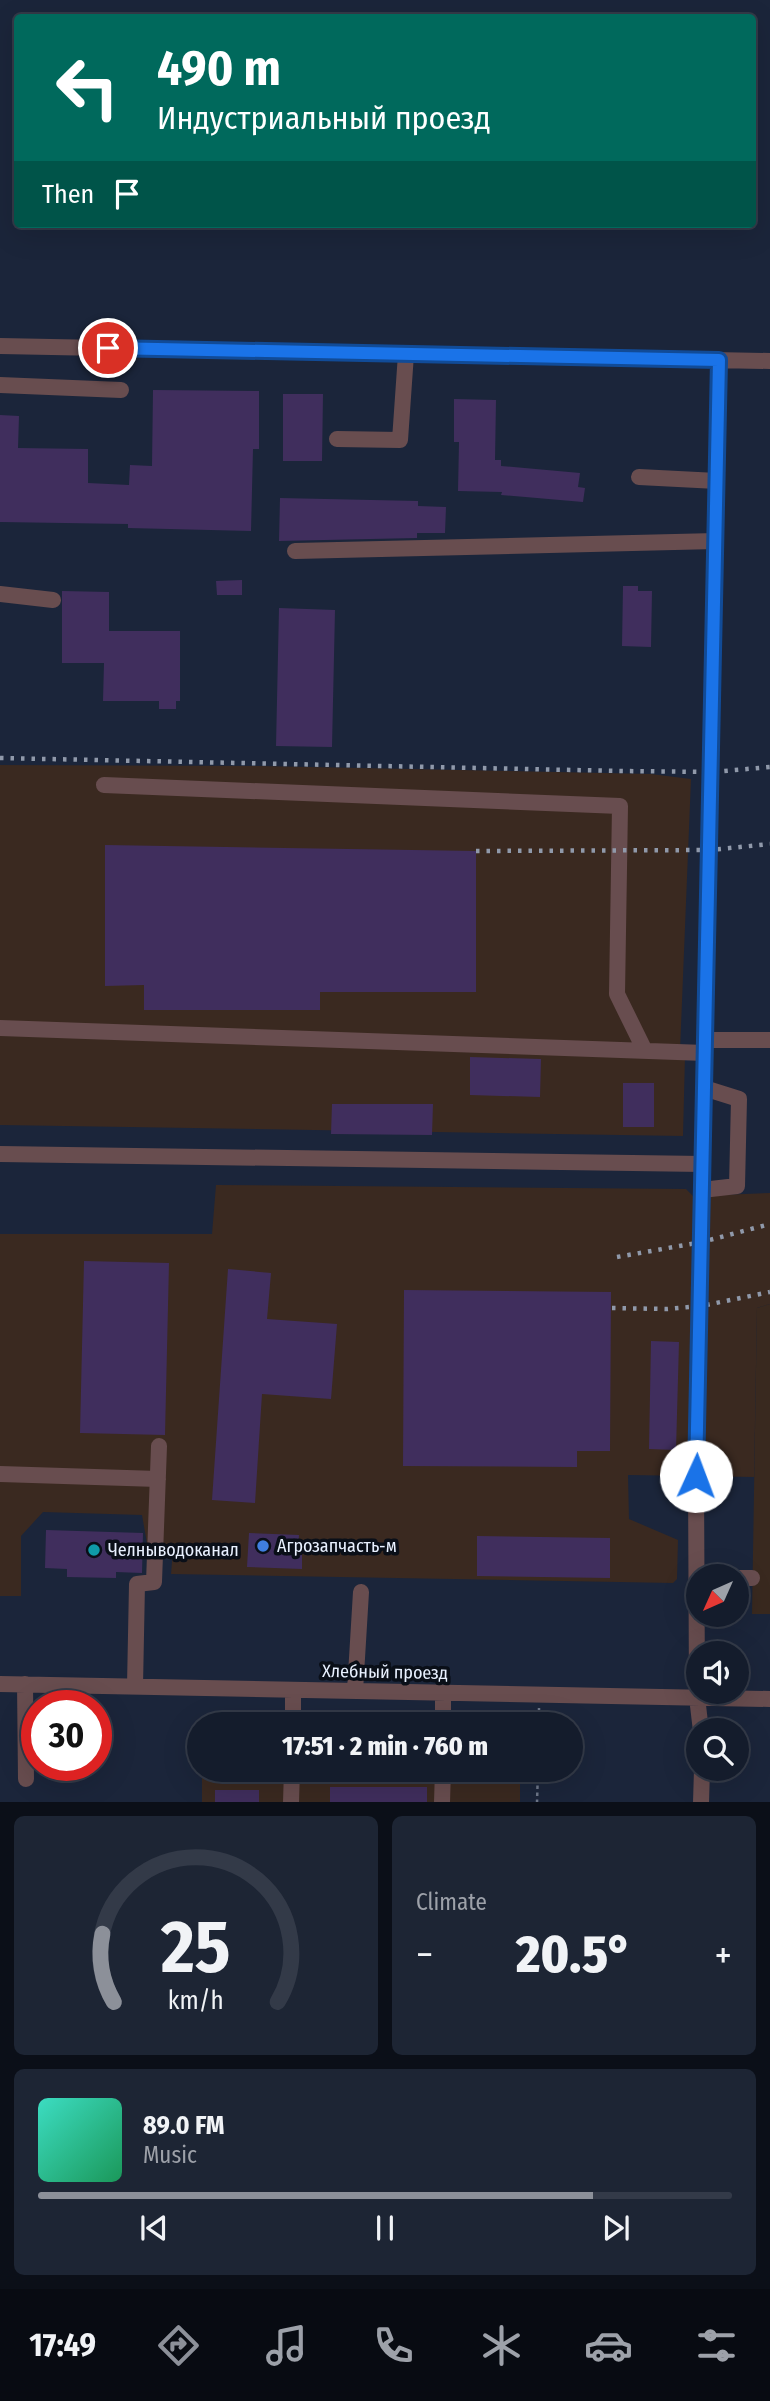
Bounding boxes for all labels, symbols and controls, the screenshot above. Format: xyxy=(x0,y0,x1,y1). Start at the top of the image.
text: 490 m xyxy=(157,39,281,98)
icon: left xyxy=(42,42,133,133)
text: Индустриальный проезд xyxy=(157,99,491,137)
icon: arrive xyxy=(108,175,146,213)
text: Then xyxy=(42,179,94,210)
pin xyxy=(78,318,138,378)
icon: arrive xyxy=(89,329,127,367)
position arrow xyxy=(659,1439,733,1513)
place label: Агрозапчасть-м xyxy=(277,1535,397,1557)
marker: Агрозапчасть-м xyxy=(255,1538,271,1554)
place label: Челныводоканал xyxy=(108,1539,239,1561)
marker: Челныводоканал xyxy=(86,1542,102,1558)
north arrow xyxy=(686,1564,749,1628)
map controls xyxy=(686,1564,749,1781)
button: sound xyxy=(686,1641,749,1704)
street label: Хлебный проезд xyxy=(322,1660,448,1684)
speed limit sign: 30 xyxy=(21,1690,112,1781)
button: search xyxy=(686,1718,749,1781)
text: 17:51 · 2 min · 760 m xyxy=(282,1731,488,1762)
text: Climate xyxy=(416,1888,487,1916)
text: 25 xyxy=(160,1904,231,1991)
text: 20.5° xyxy=(516,1923,632,1986)
text: − xyxy=(416,1932,433,1978)
text: + xyxy=(715,1932,732,1978)
text: km/h xyxy=(168,1985,224,2015)
text: 89.0 FM xyxy=(143,2110,225,2141)
text: Music xyxy=(143,2141,197,2169)
icon: previous xyxy=(135,2209,173,2247)
icon: pause xyxy=(366,2209,404,2247)
icon: next xyxy=(597,2209,635,2247)
icon: directions xyxy=(154,2321,203,2370)
icon: music xyxy=(262,2321,311,2370)
icon: phone xyxy=(369,2321,418,2370)
icon: climate xyxy=(477,2321,526,2370)
icon: car xyxy=(584,2321,633,2370)
icon: filters xyxy=(692,2321,741,2370)
text: 17:49 xyxy=(29,2326,96,2364)

